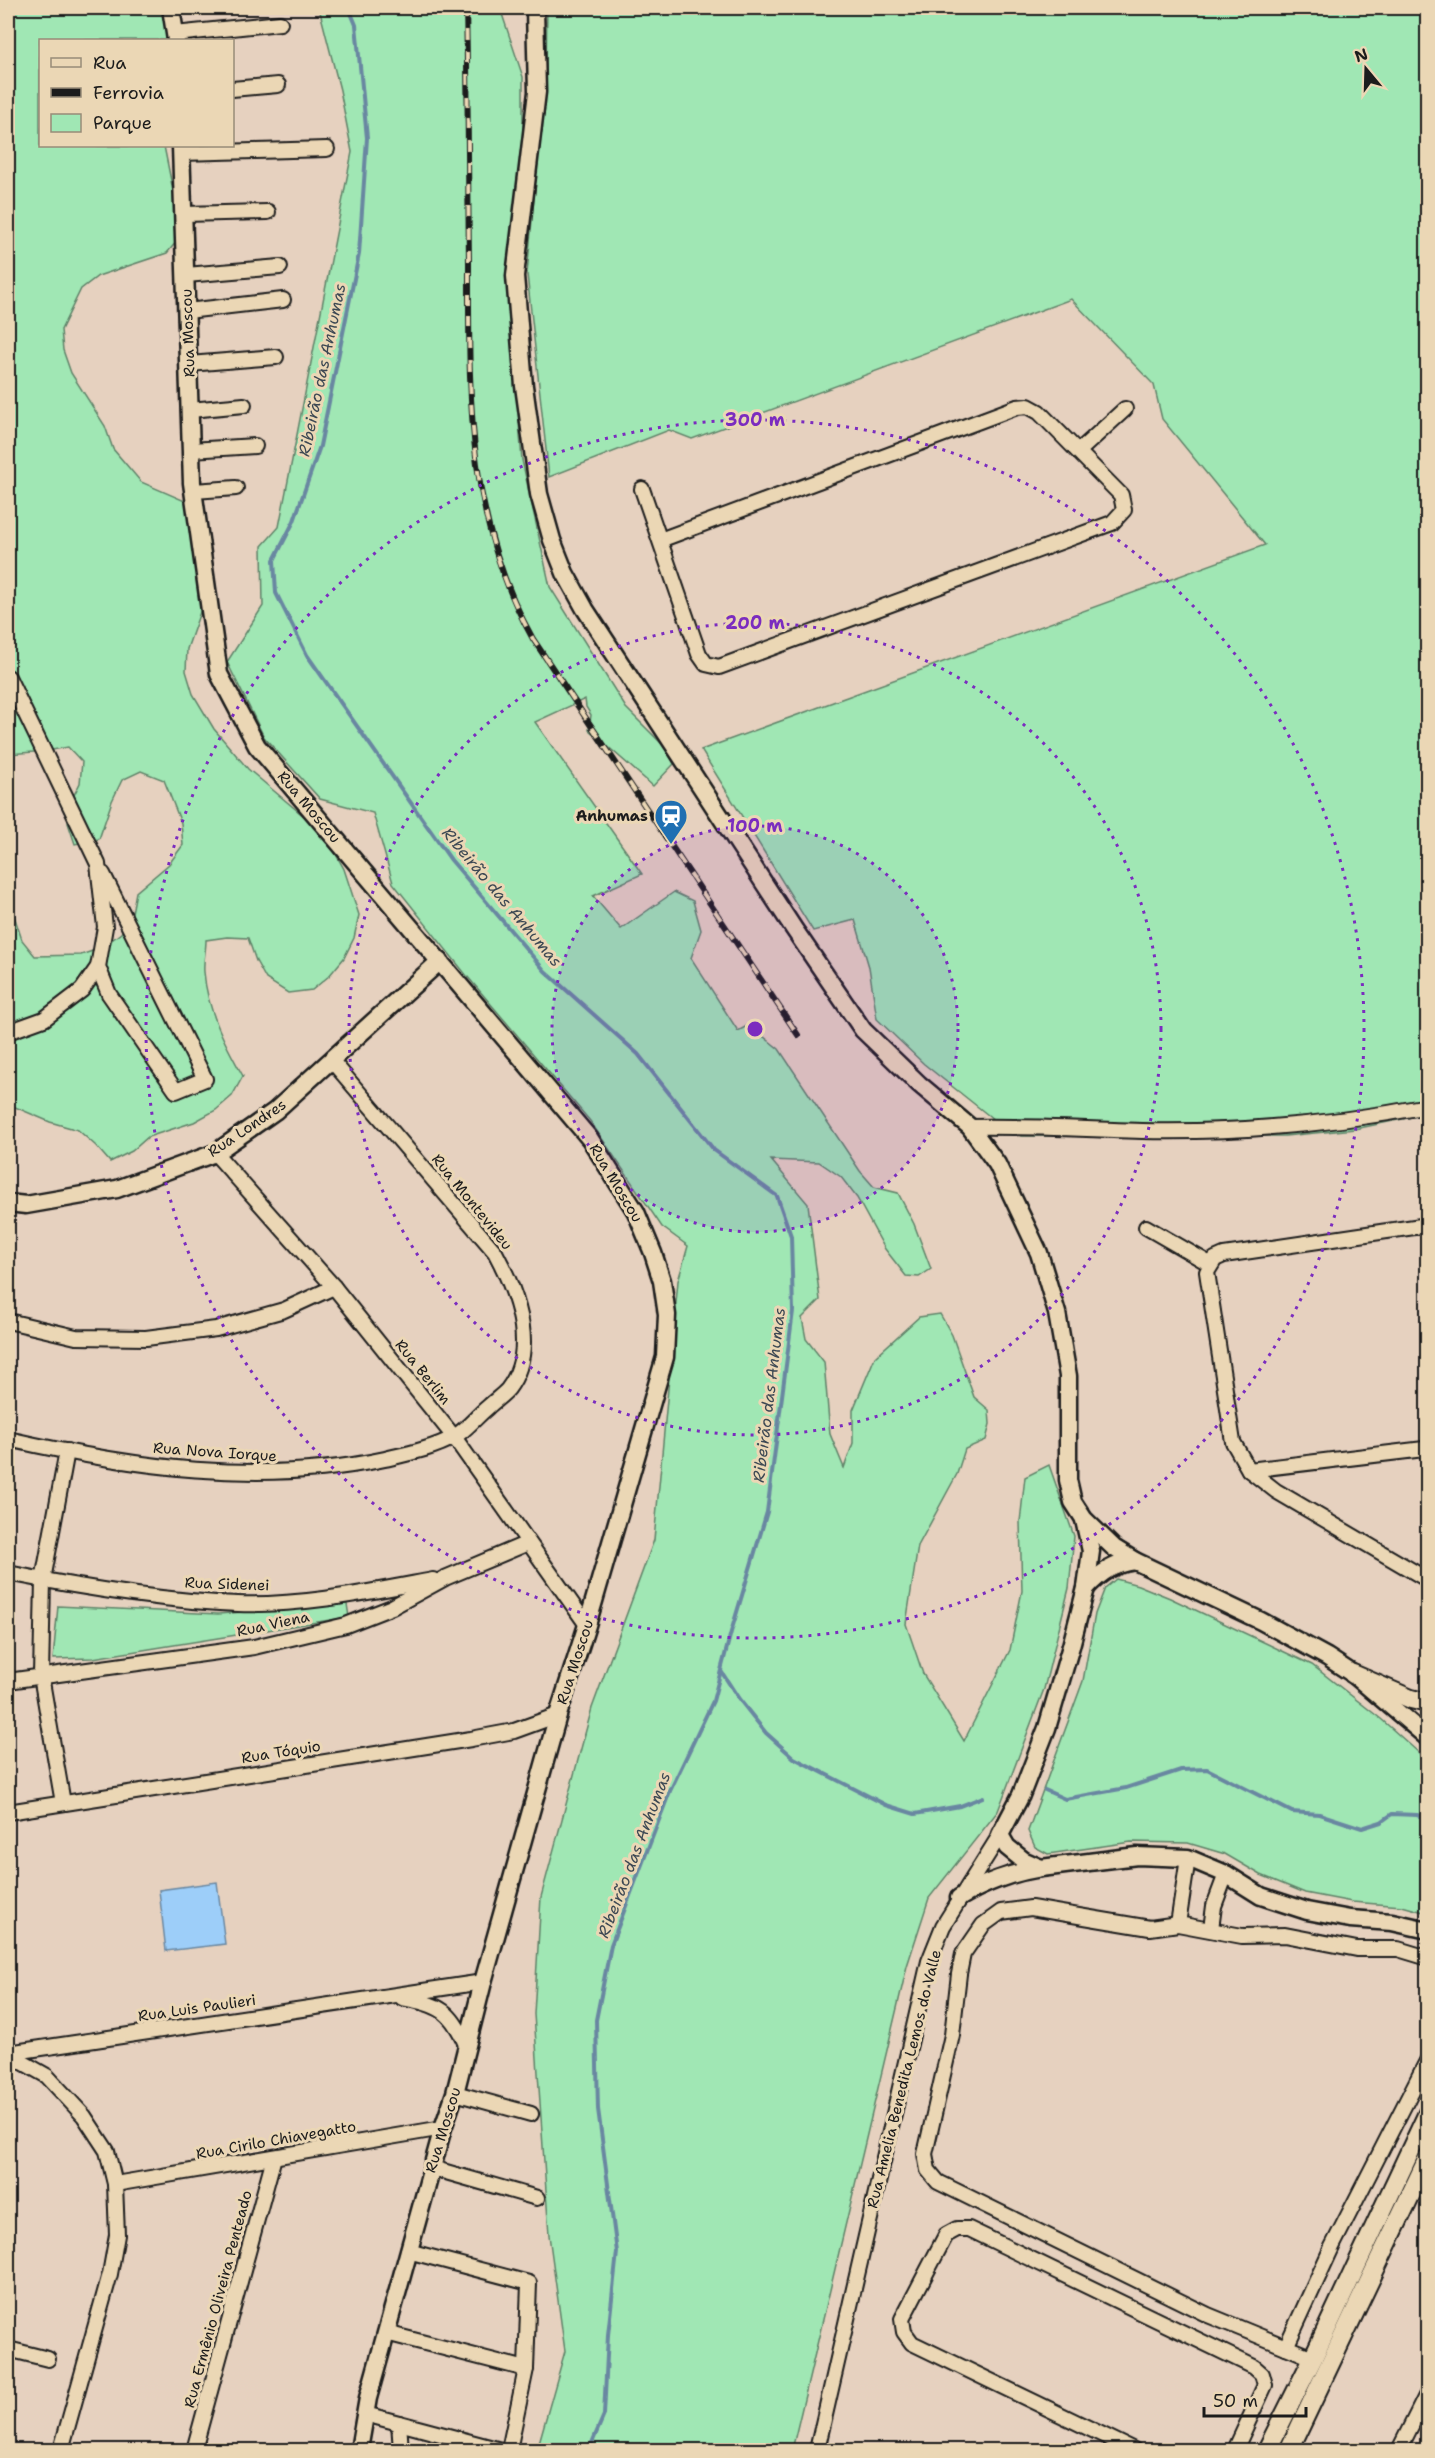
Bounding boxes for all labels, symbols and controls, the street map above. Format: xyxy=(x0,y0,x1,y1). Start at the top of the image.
legend xyxy=(39,39,234,147)
north arrow xyxy=(1336,39,1396,99)
text: N xyxy=(1352,43,1371,67)
text: Rua xyxy=(93,51,126,75)
text: Ferrovia xyxy=(93,81,164,105)
text: Parque xyxy=(93,111,152,135)
water label: Ribeirão das Anhumas xyxy=(293,282,351,458)
street label: Rua Moscou xyxy=(176,289,200,377)
text: 300 m xyxy=(725,408,786,432)
text: 200 m xyxy=(725,611,786,635)
street label: Rua Moscou xyxy=(273,767,345,847)
station icon: Anhumas xyxy=(653,798,689,845)
place label: Anhumas xyxy=(576,806,648,826)
text: 100 m xyxy=(727,814,783,838)
water label: Ribeirão das Anhumas xyxy=(437,823,567,971)
centre of rings xyxy=(745,1019,765,1039)
street label: Rua Londres xyxy=(204,1094,290,1162)
street label: Rua Moscou xyxy=(585,1140,647,1226)
street label: Rua Montevideu xyxy=(427,1150,517,1254)
water label: Ribeirão das Anhumas xyxy=(748,1306,790,1484)
street label: Rua Berlim xyxy=(391,1335,455,1409)
street label: Rua Nova Iorque xyxy=(153,1438,277,1466)
street label: Rua Sidenei xyxy=(184,1573,270,1595)
street label: Rua Viena xyxy=(235,1606,312,1641)
street label: Rua Moscou xyxy=(552,1617,598,1707)
street label: Rua Tóquio xyxy=(240,1736,322,1768)
water label: Ribeirão das Anhumas xyxy=(593,1769,675,1941)
street label: Rua Amelia Benedita Lemos do Valle xyxy=(862,1948,946,2210)
street label: Rua Luis Paulieri xyxy=(137,1990,257,2026)
street label: Rua Moscou xyxy=(421,2085,465,2175)
street label: Rua Cirilo Chiavegatto xyxy=(194,2116,358,2164)
street label: Rua Ermênio Oliveira Penteado xyxy=(179,2188,257,2410)
scale bar xyxy=(1204,2380,1306,2418)
text: 50 m xyxy=(1213,2389,1258,2413)

